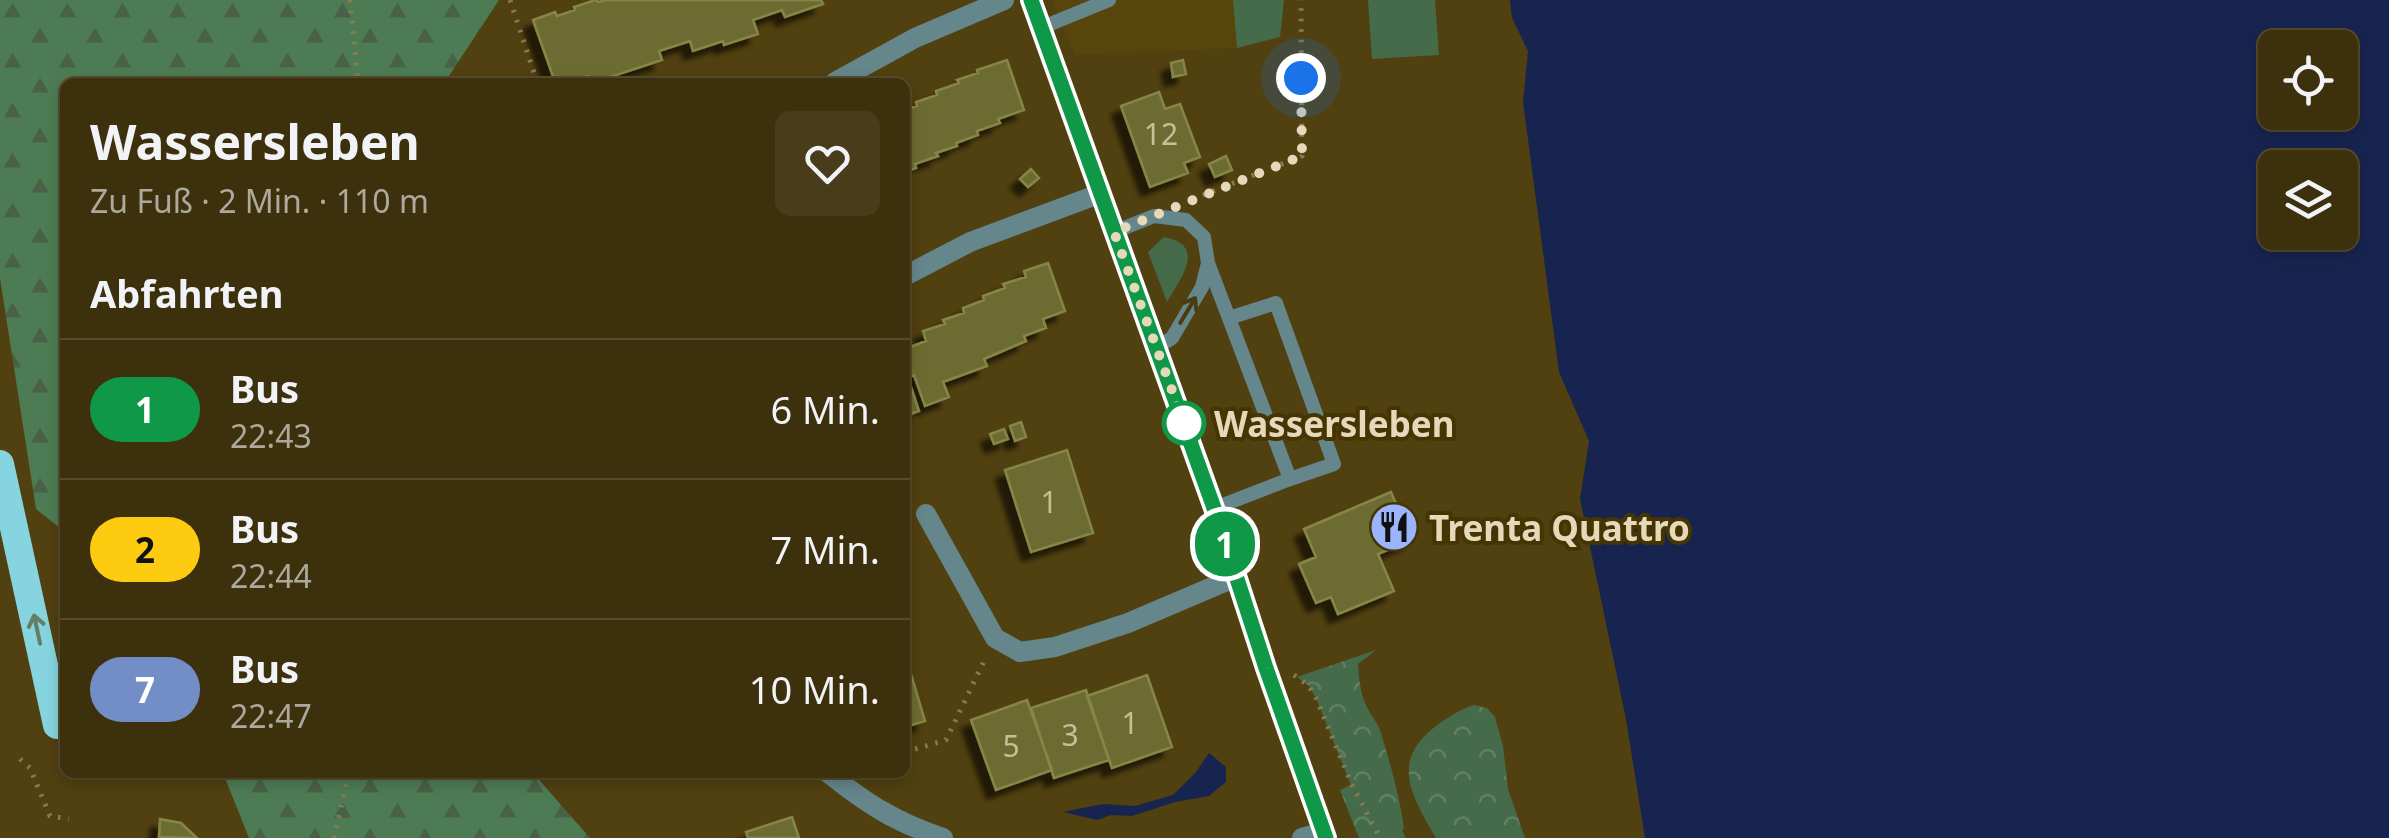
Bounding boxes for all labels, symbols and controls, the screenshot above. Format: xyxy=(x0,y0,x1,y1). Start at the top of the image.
map controls xyxy=(2258,30,2358,250)
button: locate xyxy=(2258,30,2358,130)
your location xyxy=(1276,53,1326,103)
text: Wassersleben xyxy=(90,109,420,174)
button: heart xyxy=(775,111,880,216)
house number: 12 xyxy=(1144,113,1178,154)
button: layers xyxy=(2258,150,2358,250)
text: Zu Fuß · 2 Min. · 110 m xyxy=(90,179,429,222)
text: Abfahrten xyxy=(90,267,283,319)
one-way arrow xyxy=(1178,296,1198,325)
text: Bus xyxy=(230,362,299,414)
text: 6 Min. xyxy=(770,383,880,435)
text: 1 xyxy=(135,386,155,433)
place label: Wassersleben xyxy=(1214,400,1454,447)
marker: Wassersleben xyxy=(1163,402,1205,444)
text: 22:43 xyxy=(230,414,312,457)
house number: 1 xyxy=(1040,481,1058,522)
restaurant icon: Trenta Quattro xyxy=(1368,501,1420,553)
text: Bus xyxy=(230,502,299,554)
place label: Trenta Quattro xyxy=(1429,504,1690,551)
line badge: 1 xyxy=(1192,512,1258,576)
text: 1 xyxy=(1215,521,1235,568)
text: 7 Min. xyxy=(770,523,880,575)
text: 2 xyxy=(135,526,155,573)
text: 22:44 xyxy=(230,554,312,597)
one-way arrow xyxy=(26,614,45,646)
text: Bus xyxy=(230,642,299,694)
text: 10 Min. xyxy=(749,663,880,715)
text: 7 xyxy=(135,666,155,713)
text: 22:47 xyxy=(230,694,312,737)
house number: 1 xyxy=(1121,702,1139,743)
house number: 3 xyxy=(1061,714,1079,755)
house number: 5 xyxy=(1002,725,1020,766)

